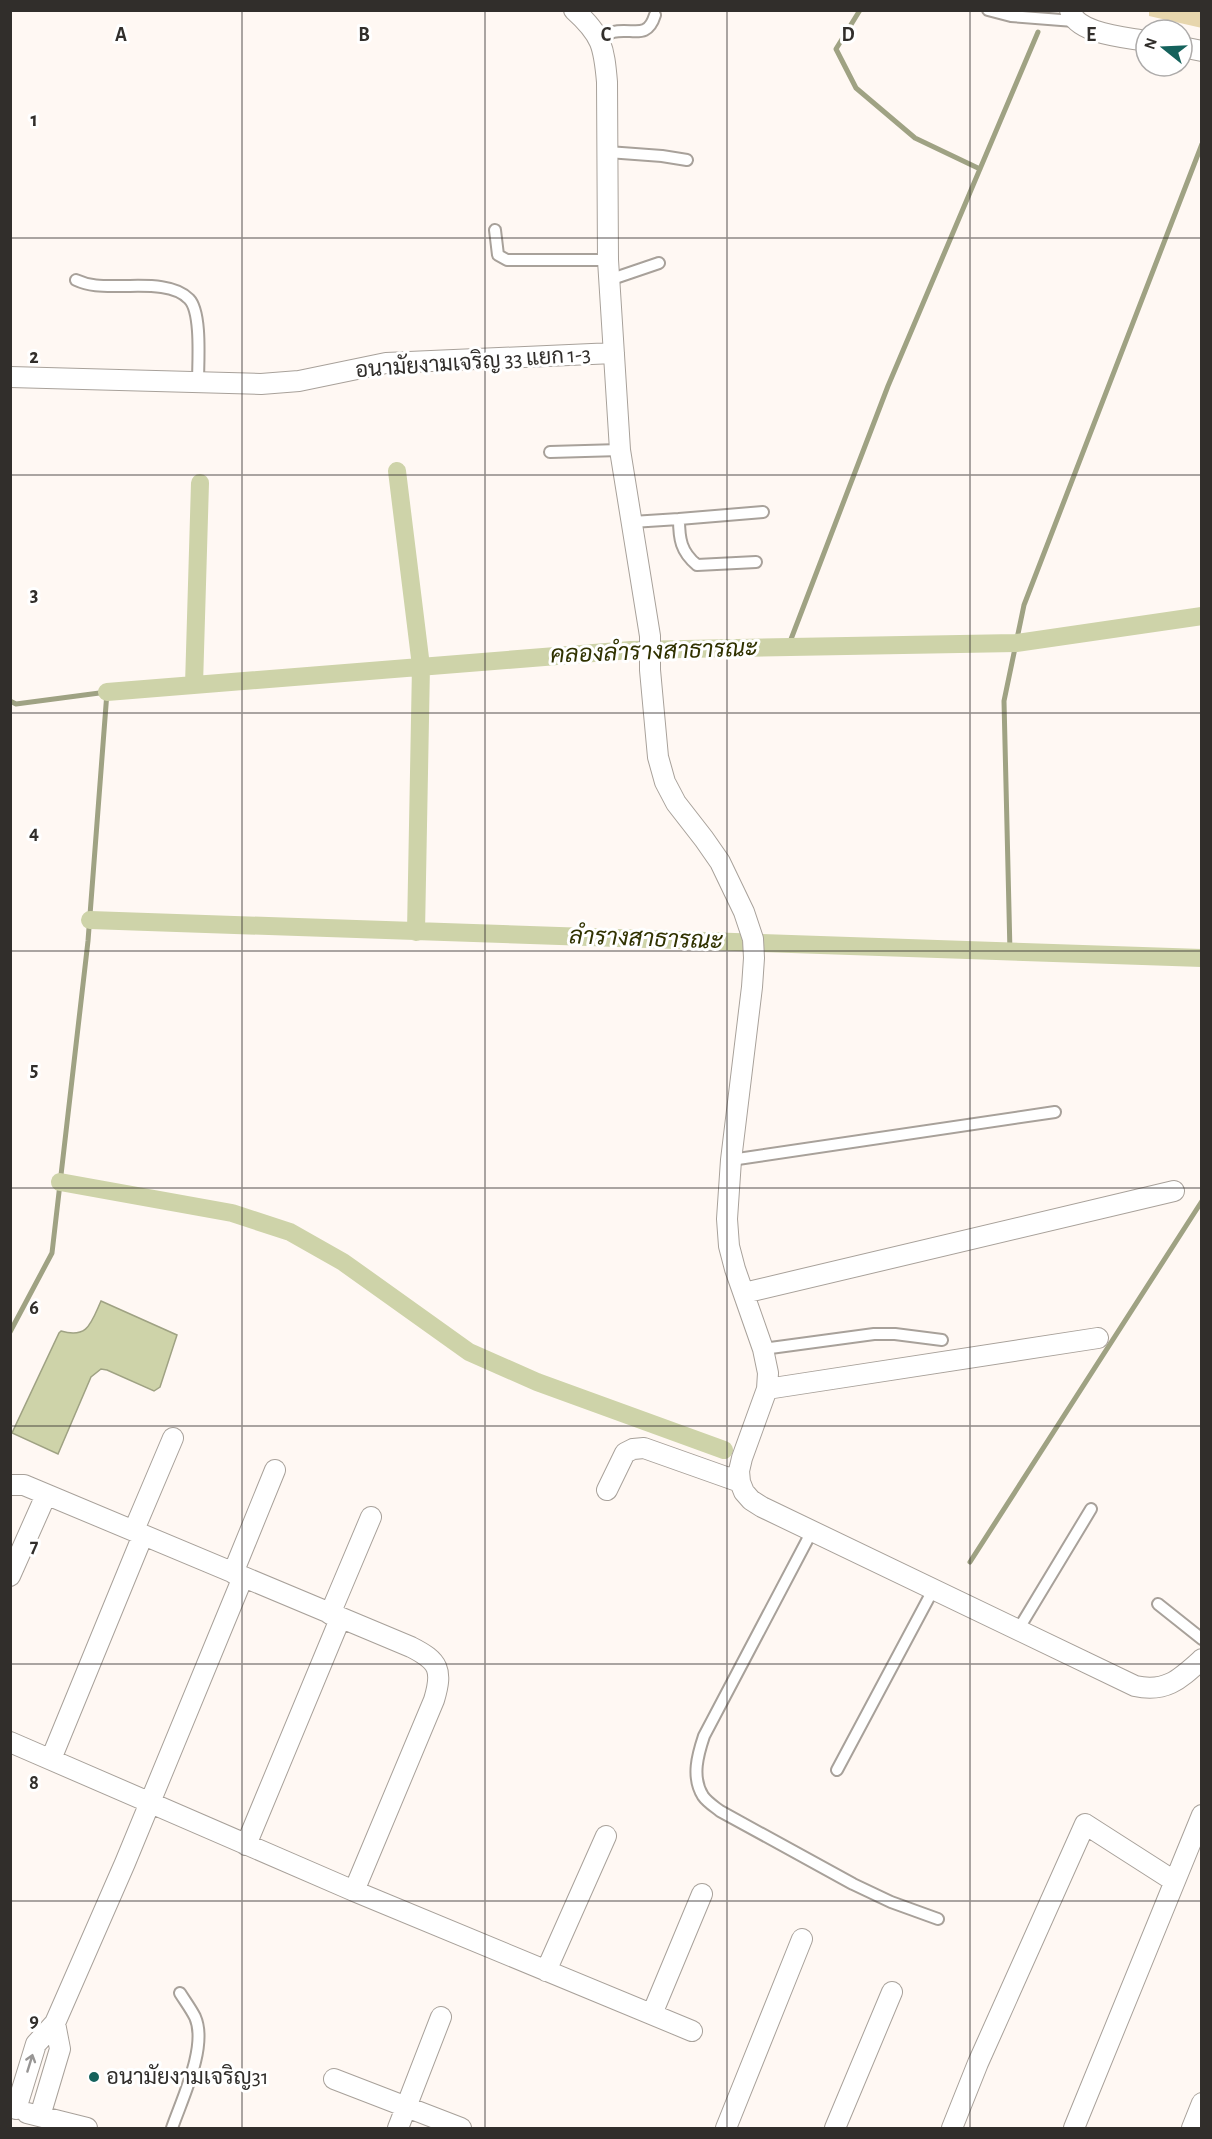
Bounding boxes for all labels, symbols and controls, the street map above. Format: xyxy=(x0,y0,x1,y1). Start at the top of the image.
north arrow xyxy=(1134,18,1194,78)
text: A xyxy=(115,25,127,45)
text: B xyxy=(358,25,370,45)
text: C xyxy=(601,25,612,45)
text: D xyxy=(841,25,855,45)
text: E xyxy=(1086,25,1096,45)
text: N xyxy=(1141,36,1160,51)
text: 1 xyxy=(30,110,38,130)
street label: อนามัยงามเจริญ 33 แยก 1-3 xyxy=(354,340,592,383)
text: 2 xyxy=(29,347,39,367)
text: 3 xyxy=(30,585,38,605)
water label: คลองลำรางสาธารณะ xyxy=(550,633,758,668)
text: 4 xyxy=(29,823,39,843)
water label: ลำรางสาธารณะ xyxy=(568,921,724,954)
text: 5 xyxy=(30,1060,38,1080)
text: 6 xyxy=(29,1298,39,1318)
text: 7 xyxy=(30,1536,39,1556)
text: 8 xyxy=(29,1773,39,1793)
text: 9 xyxy=(29,2011,39,2031)
one-way arrow xyxy=(25,2054,36,2073)
place label: อนามัยงามเจริญ31 xyxy=(106,2063,268,2090)
marker: อนามัยงามเจริญ31 xyxy=(87,2070,101,2084)

